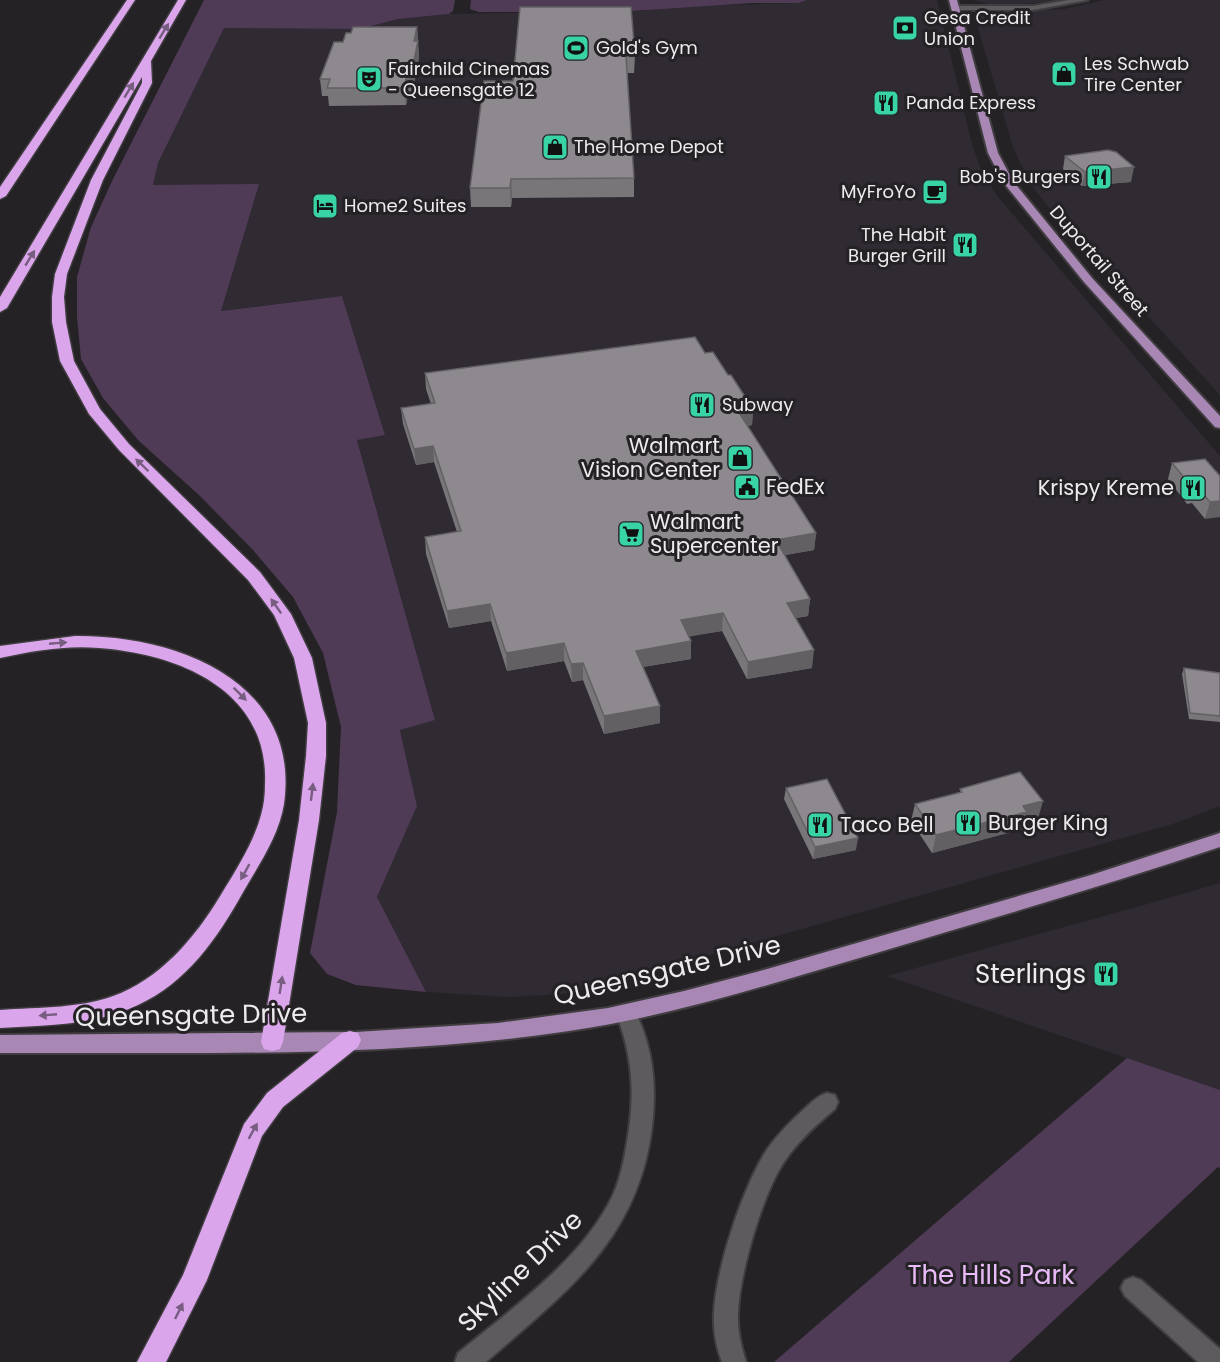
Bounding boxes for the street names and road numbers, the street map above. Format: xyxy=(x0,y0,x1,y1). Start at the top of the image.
street label: Duportail Street xyxy=(1044,200,1155,322)
street label: Queensgate Drive xyxy=(550,926,784,1014)
street label: Queensgate Drive xyxy=(74,995,308,1035)
street label: Skyline Drive xyxy=(450,1202,590,1340)

